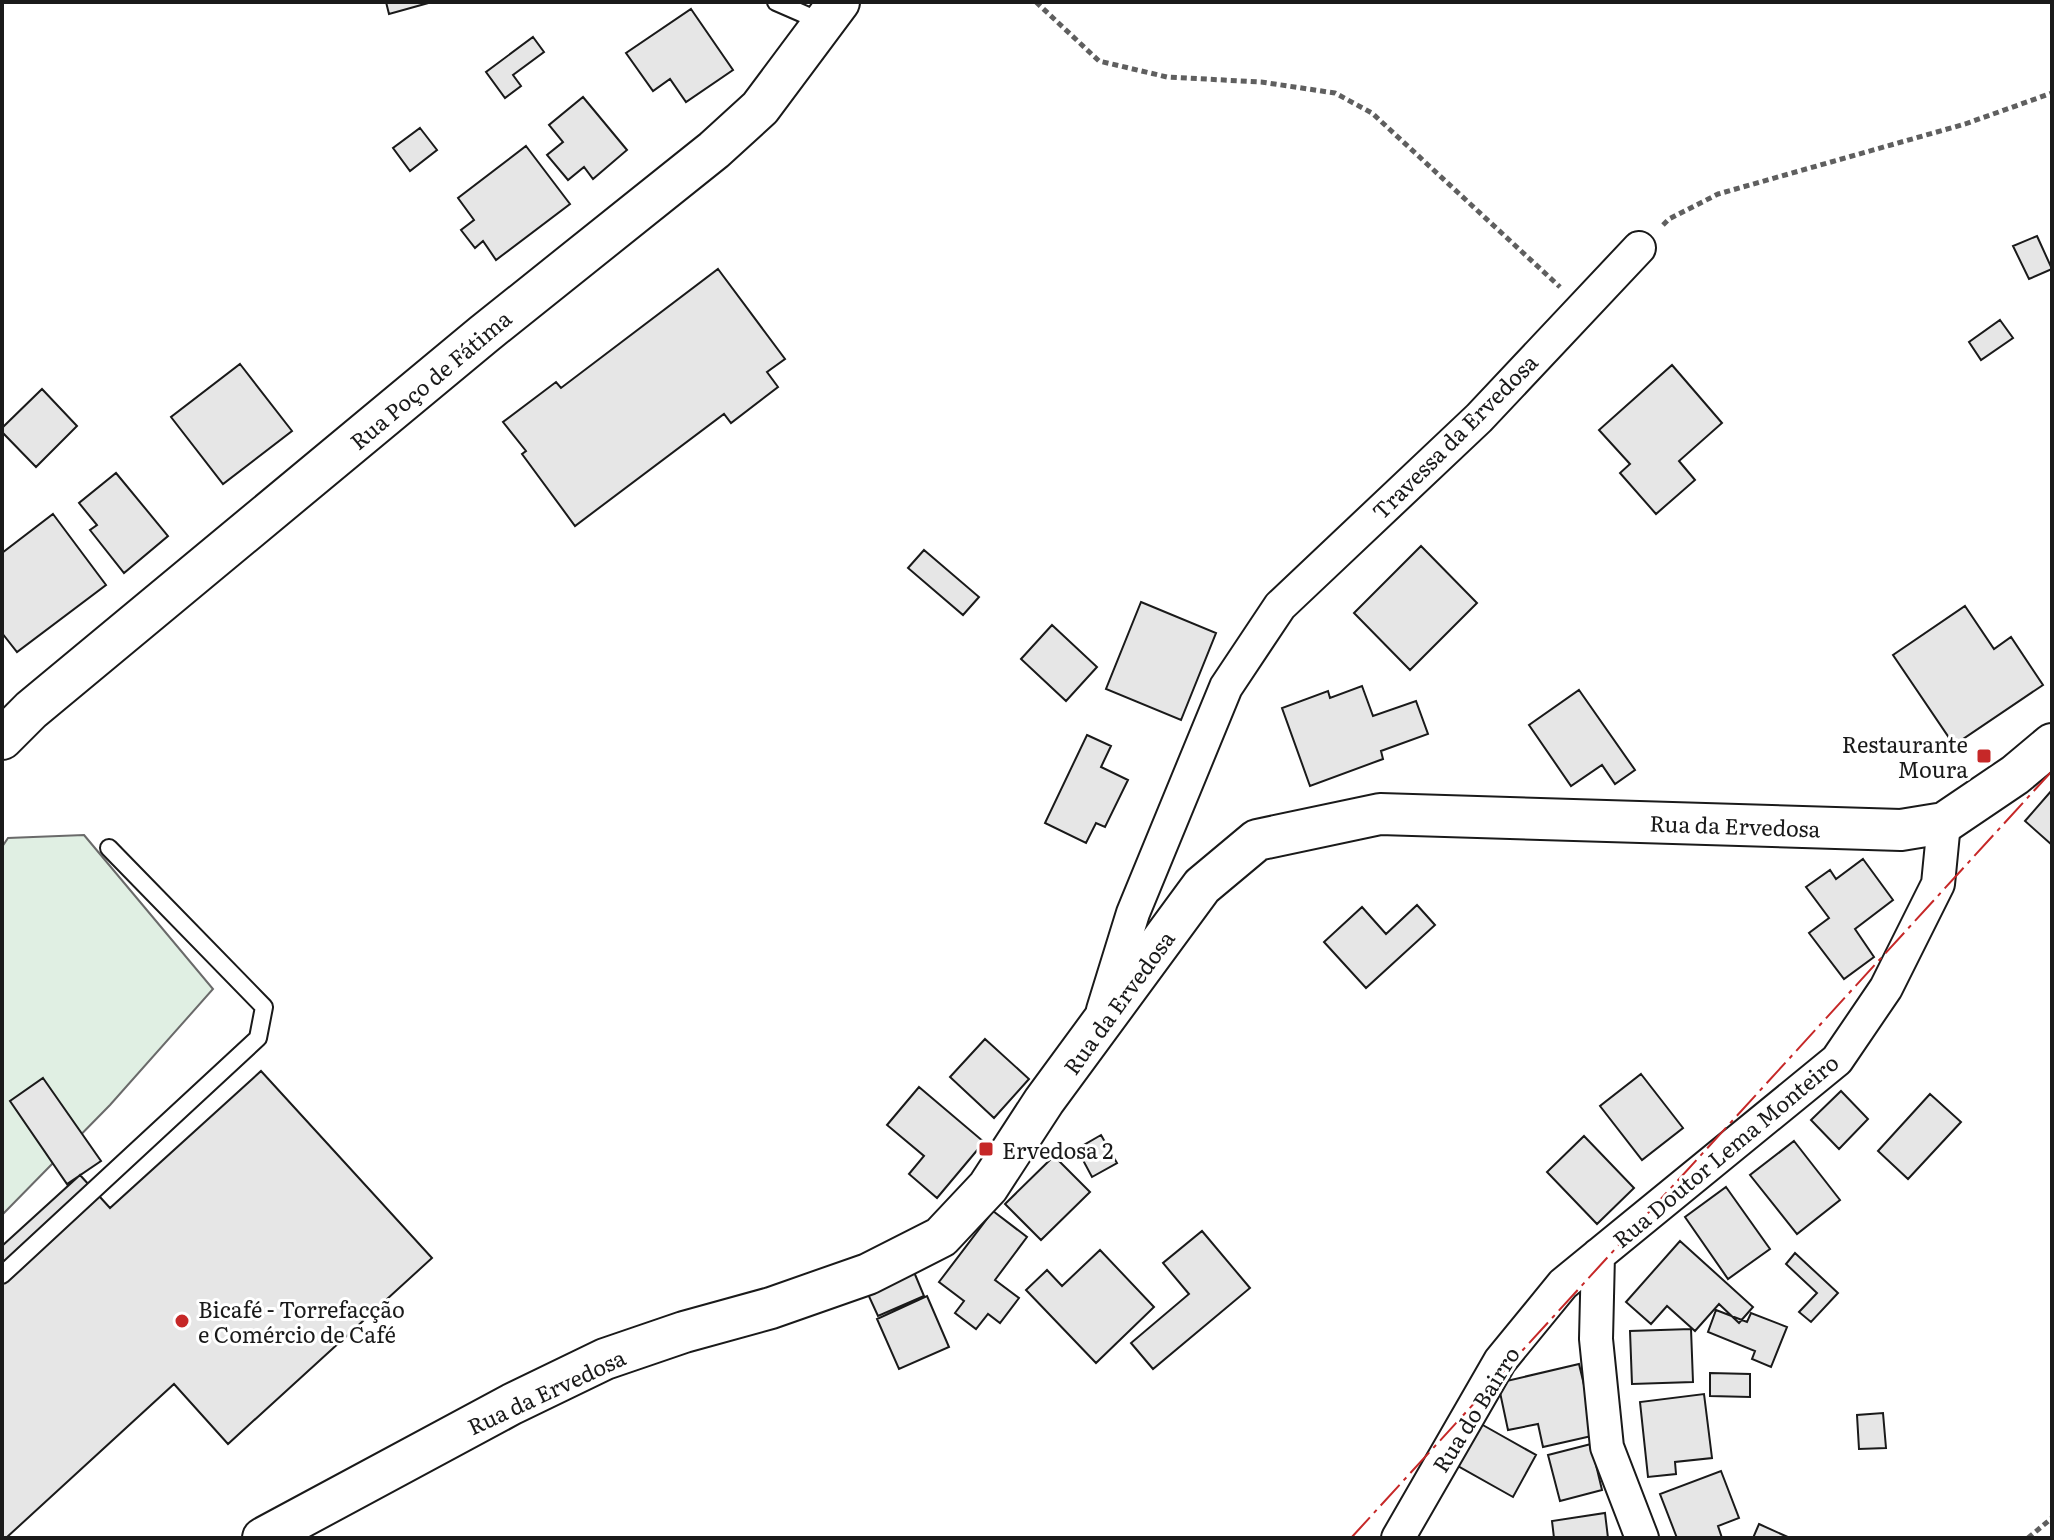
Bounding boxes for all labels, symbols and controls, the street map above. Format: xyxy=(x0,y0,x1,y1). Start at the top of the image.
street label: Rua Poço de Fátima xyxy=(342,301,518,456)
street label: Travessa da Ervedosa xyxy=(1364,346,1544,526)
place label: Restaurante Moura xyxy=(1842,727,1968,785)
marker: Restaurante Moura xyxy=(1975,747,1993,765)
street label: Rua da Ervedosa xyxy=(1649,806,1821,844)
street label: Rua da Ervedosa xyxy=(1054,923,1182,1081)
street label: Rua Doutor Lema Monteiro xyxy=(1605,1045,1845,1255)
place label: Ervedosa 2 xyxy=(1002,1133,1113,1166)
marker: Ervedosa 2 xyxy=(977,1140,995,1158)
place label: Bicafé - Torrefacção e Comércio de Café xyxy=(198,1292,405,1350)
marker: Bicafé - Torrefacção e Comércio de Café xyxy=(173,1312,191,1330)
street label: Rua da Ervedosa xyxy=(462,1340,631,1442)
street label: Rua do Bairro xyxy=(1423,1340,1527,1478)

